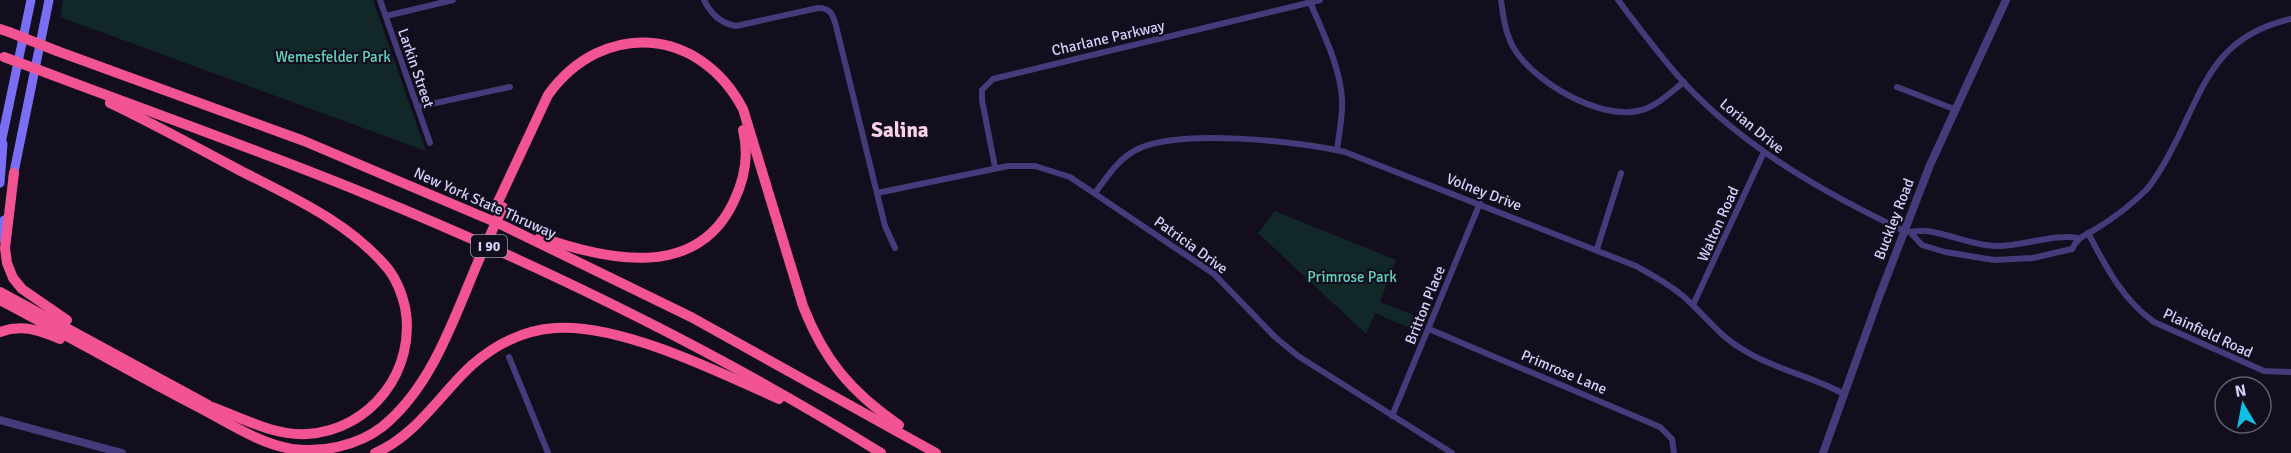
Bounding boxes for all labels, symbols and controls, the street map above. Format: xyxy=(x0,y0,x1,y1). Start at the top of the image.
street label: Charlane Parkway xyxy=(1050,16,1166,60)
street label: Larkin Street xyxy=(394,26,438,110)
park label: Wemesfelder Park xyxy=(275,48,391,66)
street label: Lorian Drive xyxy=(1716,95,1788,157)
district label: Salina xyxy=(871,117,929,143)
street label: New York State Thruway xyxy=(411,163,559,243)
street label: Volney Drive xyxy=(1444,169,1524,215)
street label: Buckley Road xyxy=(1870,176,1918,262)
street label: Walton Road xyxy=(1693,184,1743,264)
street label: Patricia Drive xyxy=(1151,212,1231,278)
road number: I 90 xyxy=(471,235,507,257)
street label: Britton Place xyxy=(1401,263,1449,347)
park label: Primrose Park xyxy=(1307,268,1397,286)
street label: Plainfield Road xyxy=(2160,304,2256,362)
street label: Primrose Lane xyxy=(1518,346,1610,398)
north arrow xyxy=(2213,375,2273,435)
text: N xyxy=(2233,380,2248,402)

